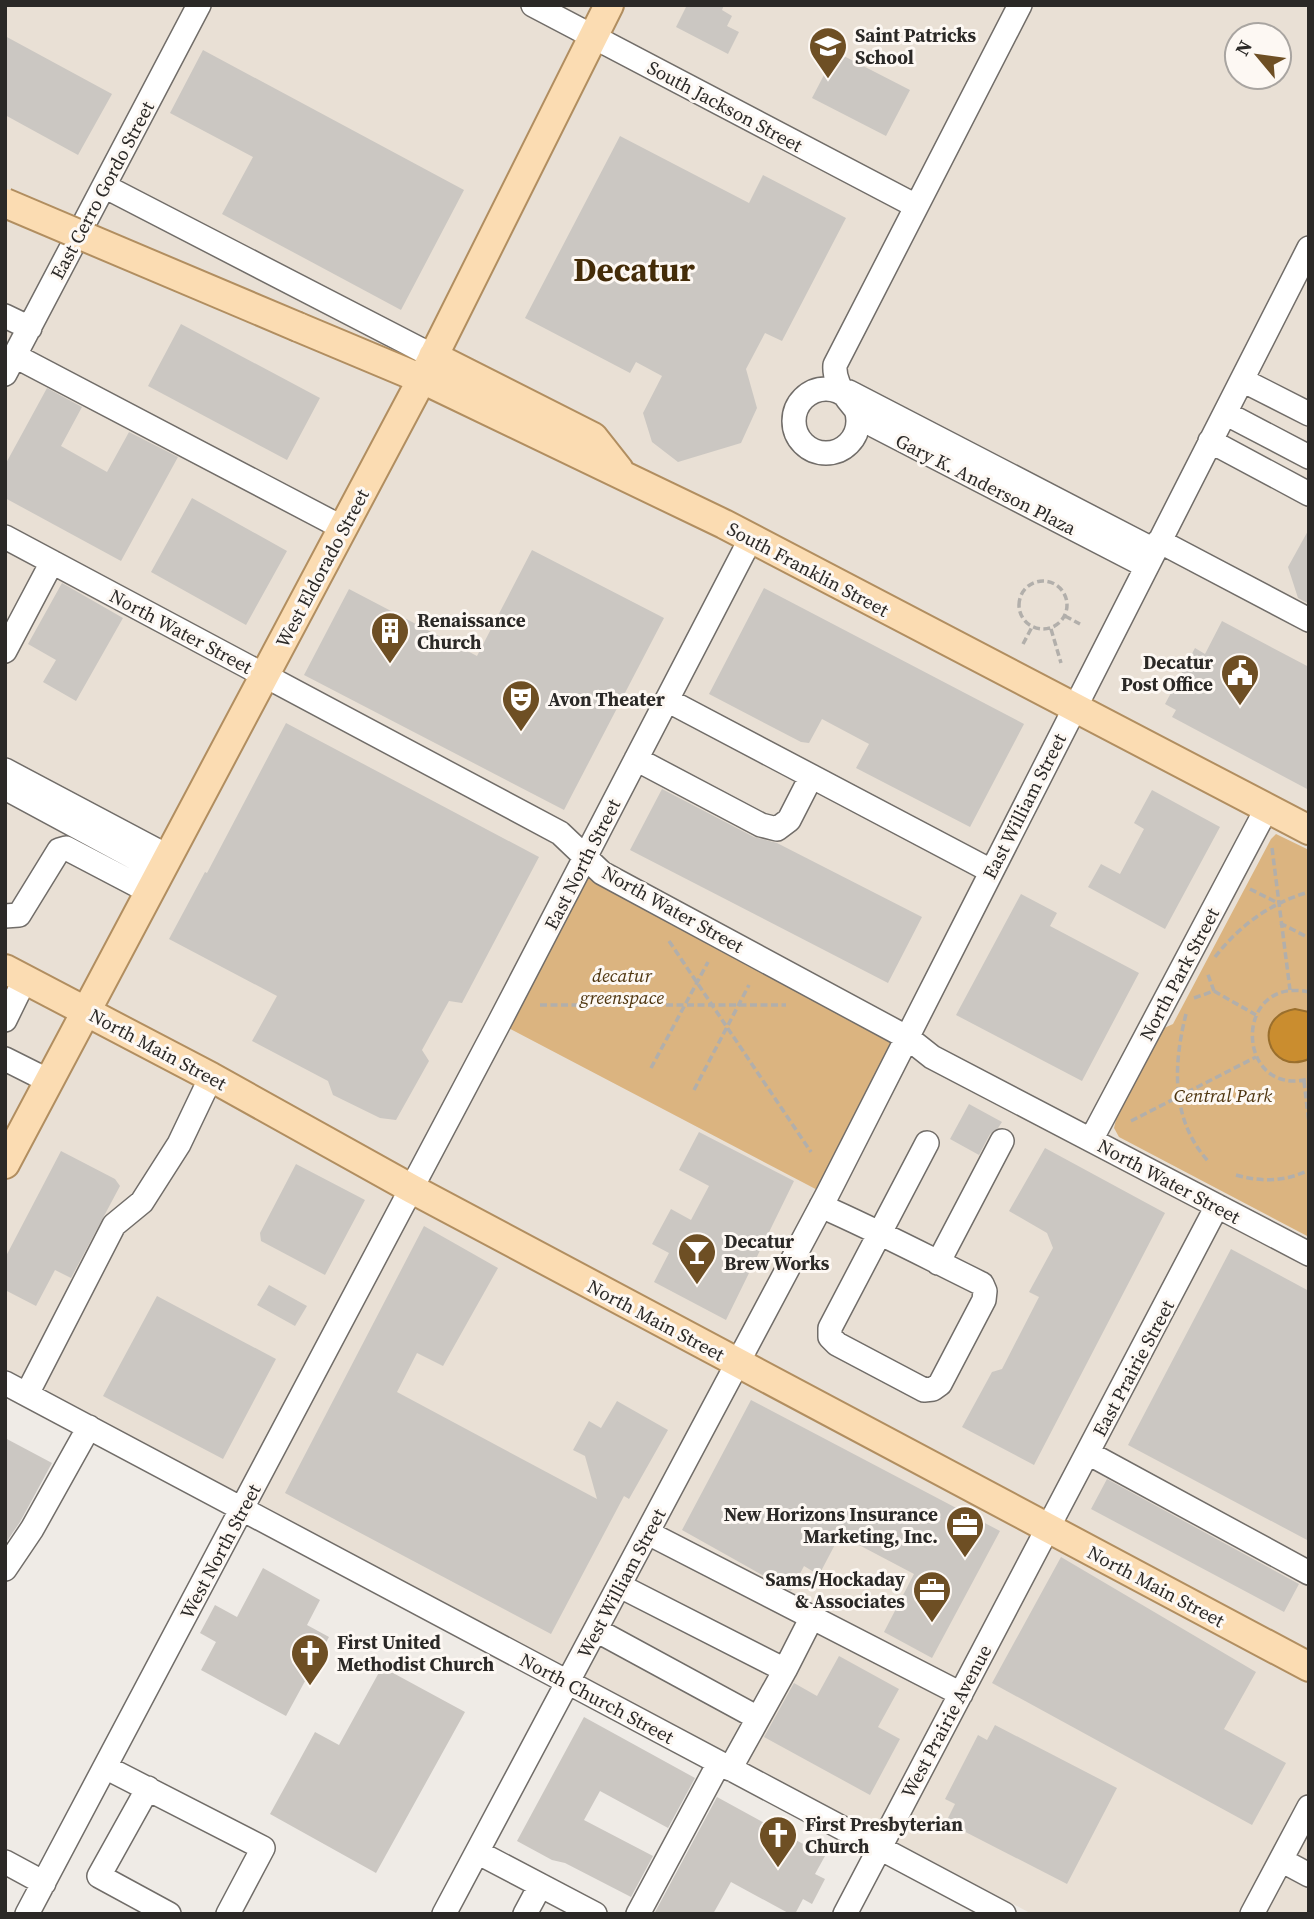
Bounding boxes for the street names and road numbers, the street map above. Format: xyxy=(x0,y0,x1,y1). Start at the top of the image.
street label: South Jackson Street xyxy=(643,54,808,158)
street label: East Cerro Gordo Street xyxy=(44,96,160,284)
street label: Gary K. Anderson Plaza xyxy=(891,427,1081,541)
street label: West Eldorado Street xyxy=(269,483,375,652)
street label: South Franklin Street xyxy=(723,515,894,623)
street label: North Water Street xyxy=(105,582,258,680)
street label: East William Street xyxy=(976,728,1072,883)
street label: East North Street xyxy=(538,793,627,934)
street label: North Water Street xyxy=(598,859,749,959)
street label: North Park Street xyxy=(1133,902,1225,1045)
street label: North Main Street xyxy=(85,1002,232,1096)
street label: North Water Street xyxy=(1093,1132,1246,1230)
street label: North Main Street xyxy=(583,1273,730,1367)
street label: East Prairie Street xyxy=(1086,1294,1180,1441)
street label: West North Street xyxy=(174,1478,267,1623)
street label: West William Street xyxy=(571,1503,672,1662)
street label: North Main Street xyxy=(1083,1539,1230,1633)
street label: West Prairie Avenue xyxy=(895,1640,997,1802)
street label: North Church Street xyxy=(515,1646,679,1750)

